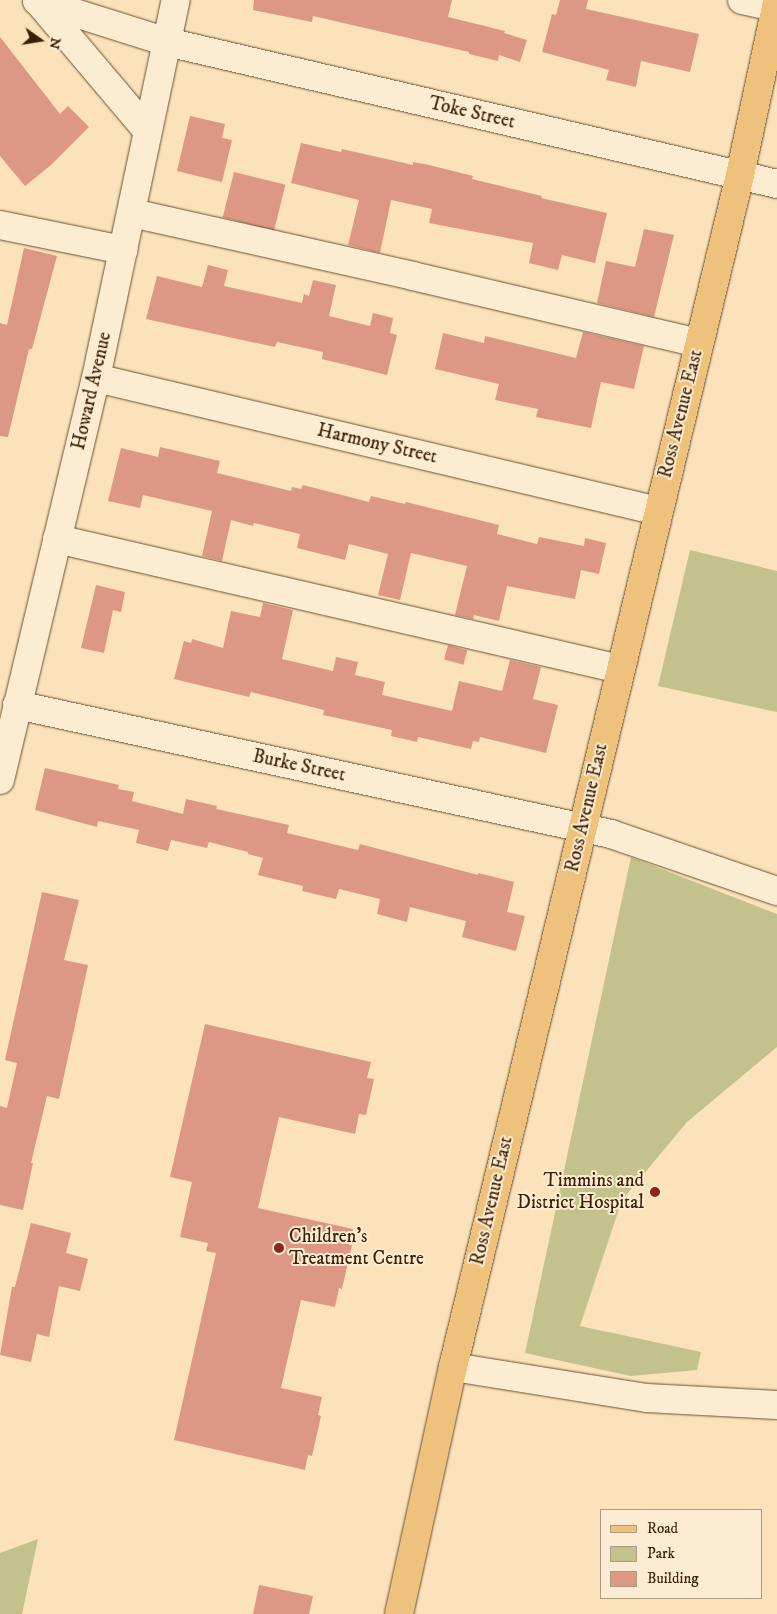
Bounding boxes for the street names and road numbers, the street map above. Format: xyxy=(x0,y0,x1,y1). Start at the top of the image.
street label: Toke Street xyxy=(427,92,517,134)
street label: Howard Avenue xyxy=(67,330,117,452)
street label: Ross Avenue East xyxy=(654,348,708,480)
street label: Harmony Street xyxy=(315,419,439,469)
street label: Ross Avenue East xyxy=(561,741,613,875)
street label: Burke Street xyxy=(251,745,347,787)
street label: Ross Avenue East xyxy=(466,1134,518,1268)

